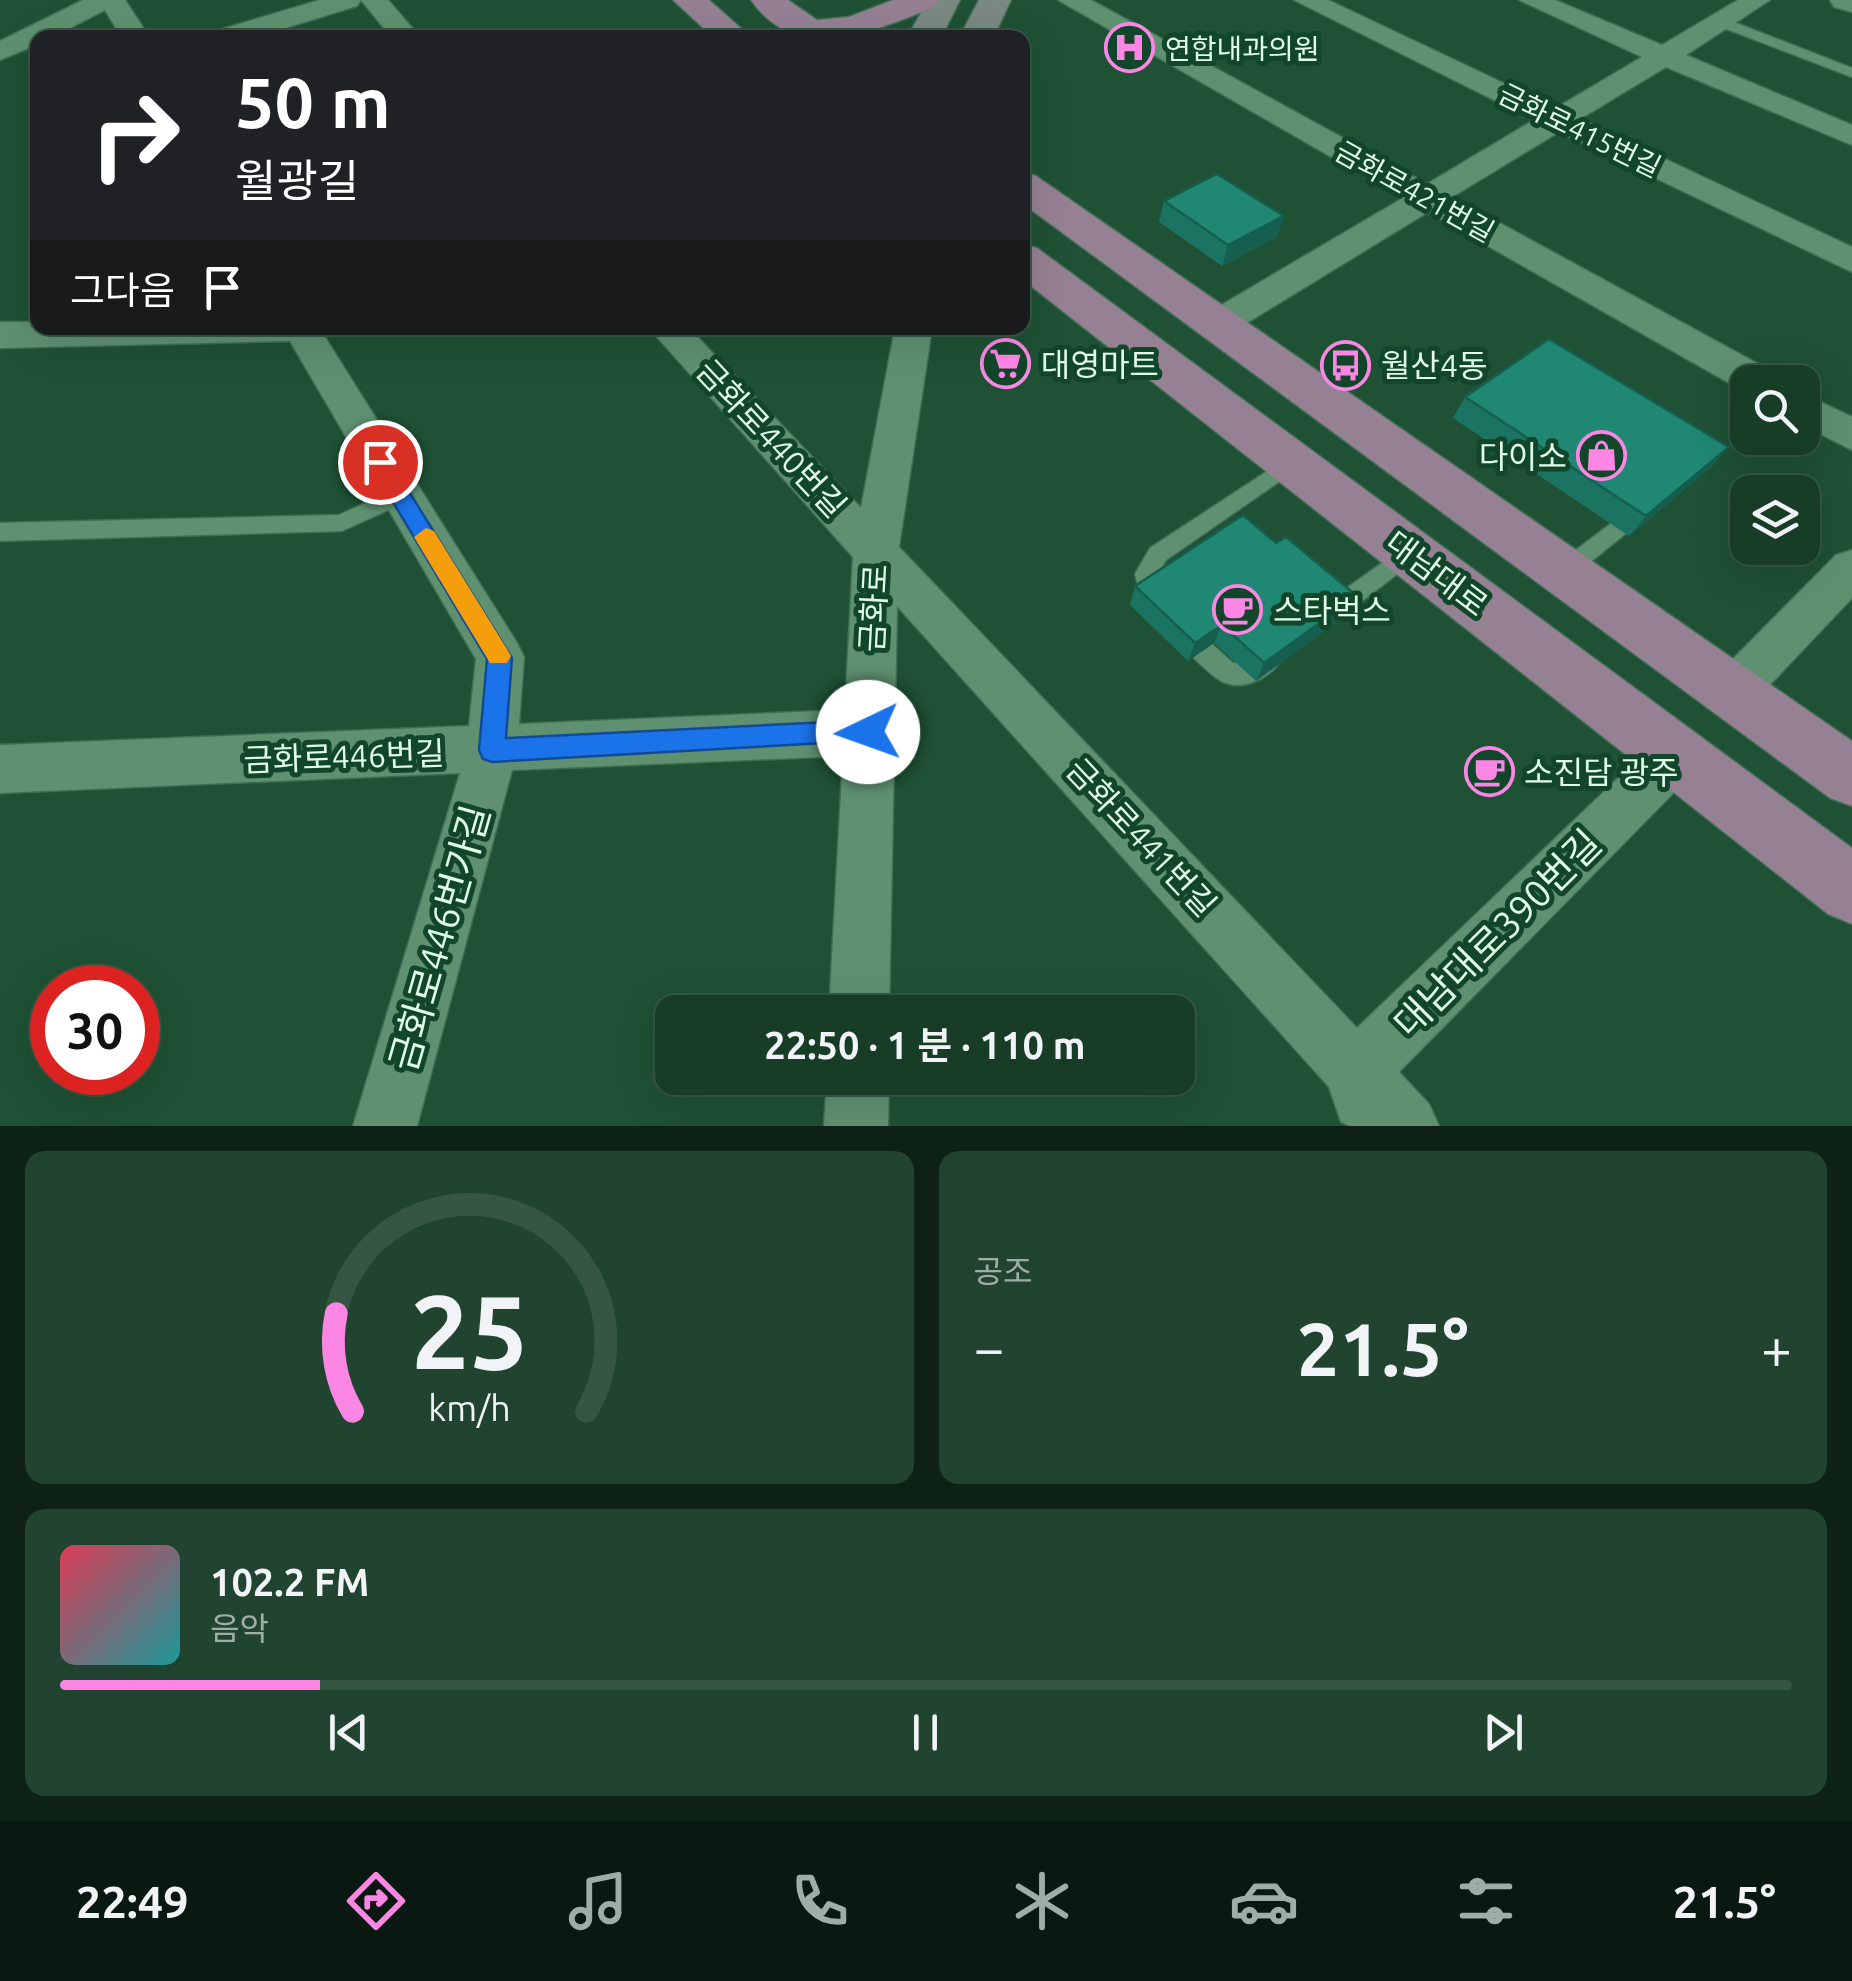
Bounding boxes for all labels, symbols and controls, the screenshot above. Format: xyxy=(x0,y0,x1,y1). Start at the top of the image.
hospital icon: 연합내과의원 xyxy=(1104,22,1156,74)
place label: 연합내과의원 xyxy=(1165,33,1320,64)
text: 50 m xyxy=(235,63,391,141)
icon: right xyxy=(70,70,200,200)
street label: 금화로415번길 xyxy=(1494,77,1666,183)
street label: 금화로421번길 xyxy=(1330,135,1500,247)
text: 월광길 xyxy=(235,155,359,206)
icon: arrive xyxy=(195,260,250,315)
text: 그다음 xyxy=(70,269,175,311)
supermarket icon: 대영마트 xyxy=(980,338,1032,390)
bus stop icon: 월산4동 xyxy=(1320,339,1372,391)
place label: 대영마트 xyxy=(1041,346,1159,382)
place label: 월산4동 xyxy=(1381,347,1487,383)
street label: 금화로440번길 xyxy=(690,352,854,524)
map controls xyxy=(1730,365,1820,565)
button: search xyxy=(1730,365,1820,455)
pin xyxy=(338,420,423,505)
shop icon: 다이소 xyxy=(1576,430,1628,482)
icon: arrive xyxy=(353,435,408,490)
place label: 다이소 xyxy=(1479,438,1567,474)
button: layers xyxy=(1730,475,1820,565)
street label: 대남대로 xyxy=(1379,523,1495,623)
street label: 금화로 xyxy=(853,563,893,653)
cafe icon: 스타벅스 xyxy=(1212,584,1264,636)
place label: 스타벅스 xyxy=(1273,592,1391,628)
position arrow xyxy=(816,680,920,784)
street label: 금화로446번길 xyxy=(243,734,445,778)
cafe icon: 소진담 광주 xyxy=(1463,746,1515,798)
street label: 금화로441번길 xyxy=(1060,751,1224,923)
place label: 소진담 광주 xyxy=(1524,754,1679,790)
street label: 금화로446번가길 xyxy=(381,800,497,1076)
street label: 대남대로390번길 xyxy=(1385,821,1609,1045)
speed limit sign: 30 xyxy=(30,965,160,1095)
text: 22:50 · 1 분 · 110 m xyxy=(764,1024,1086,1066)
text: 공조 xyxy=(974,1253,1032,1289)
text: 25 xyxy=(411,1272,528,1389)
text: 21.5° xyxy=(1297,1306,1469,1390)
text: − xyxy=(974,1317,1005,1378)
text: + xyxy=(1761,1317,1792,1378)
text: km/h xyxy=(428,1388,511,1428)
text: 102.2 FM xyxy=(210,1561,369,1603)
text: 음악 xyxy=(210,1610,269,1646)
icon: previous xyxy=(321,1705,376,1760)
icon: pause xyxy=(898,1705,953,1760)
icon: next xyxy=(1476,1705,1531,1760)
icon: directions xyxy=(341,1866,411,1936)
icon: music xyxy=(563,1866,633,1936)
icon: phone xyxy=(785,1866,855,1936)
icon: climate xyxy=(1007,1866,1077,1936)
icon: car xyxy=(1229,1866,1299,1936)
icon: filters xyxy=(1451,1866,1521,1936)
text: 22:49 xyxy=(76,1876,189,1927)
text: 21.5° xyxy=(1673,1876,1776,1927)

